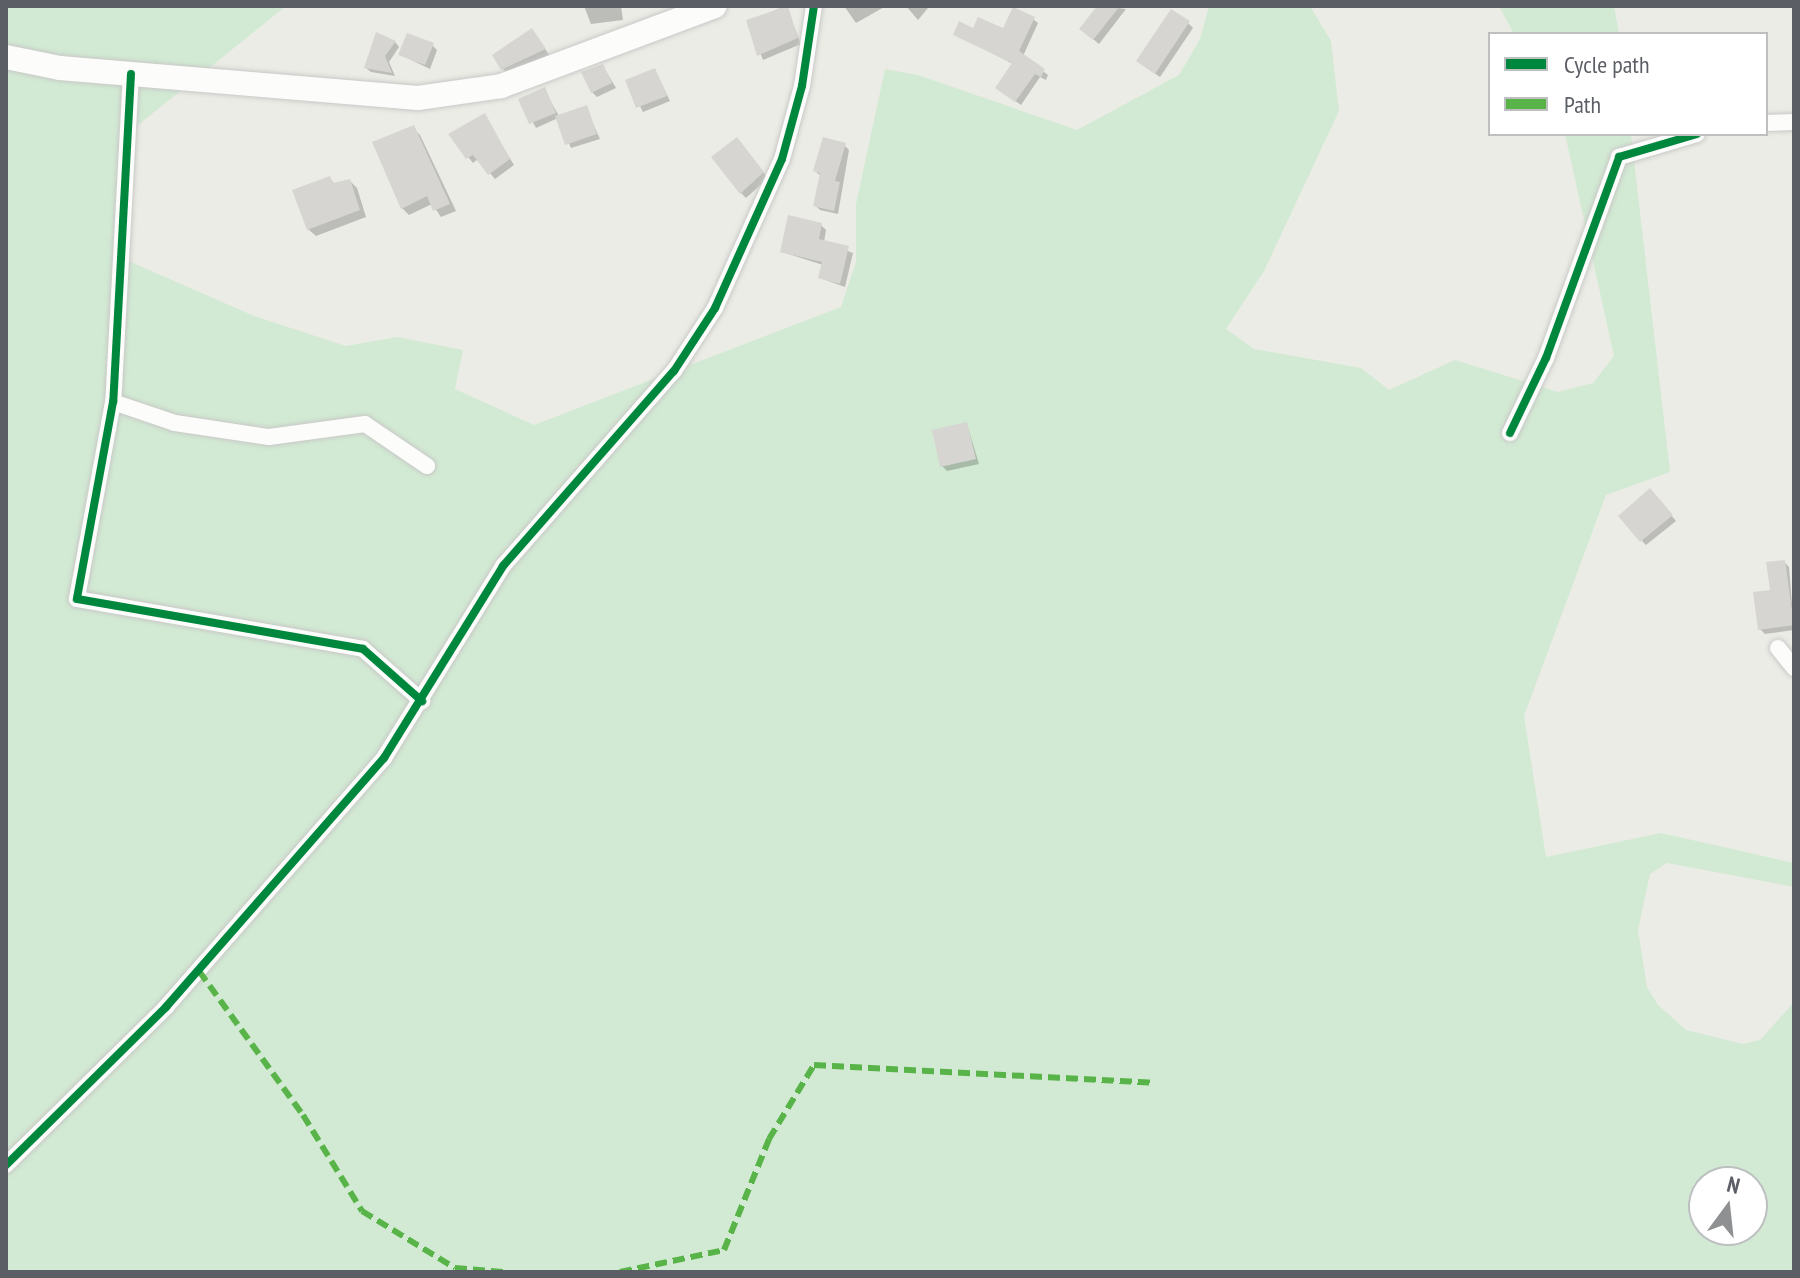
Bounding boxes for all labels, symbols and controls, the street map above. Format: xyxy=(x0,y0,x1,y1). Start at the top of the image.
legend xyxy=(1488,32,1768,136)
text: Cycle path xyxy=(1564,49,1650,80)
text: Path xyxy=(1564,89,1601,120)
north arrow xyxy=(1688,1166,1768,1246)
text: N xyxy=(1724,1170,1743,1200)

